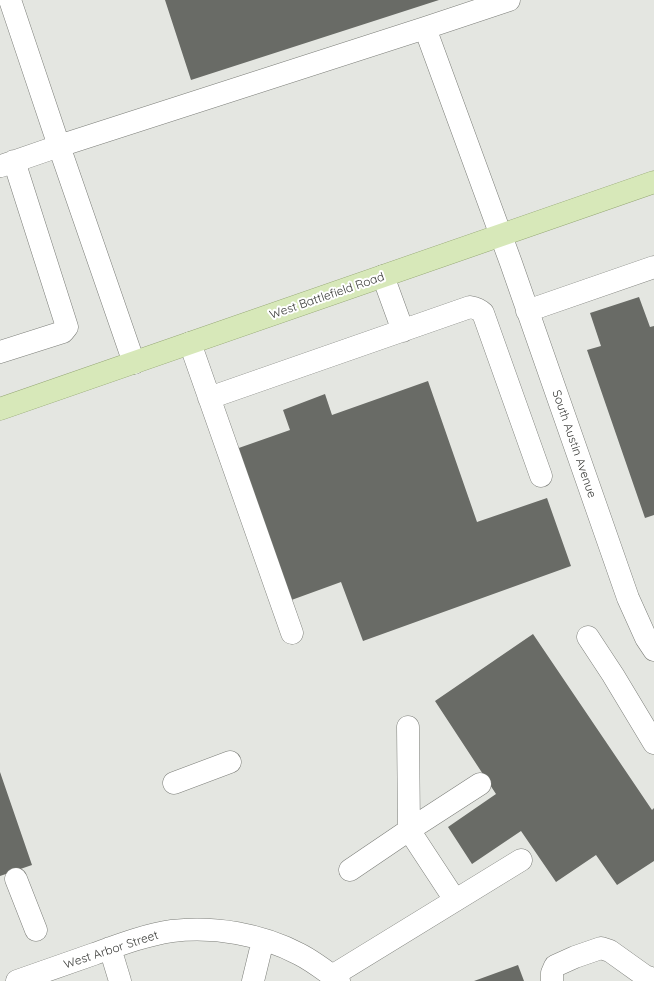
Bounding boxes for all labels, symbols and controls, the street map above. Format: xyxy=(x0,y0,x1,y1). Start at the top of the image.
street label: West Battlefield Road xyxy=(268,270,386,322)
street label: South Austin Avenue xyxy=(549,388,599,500)
street label: West Arbor Street xyxy=(62,928,160,972)

